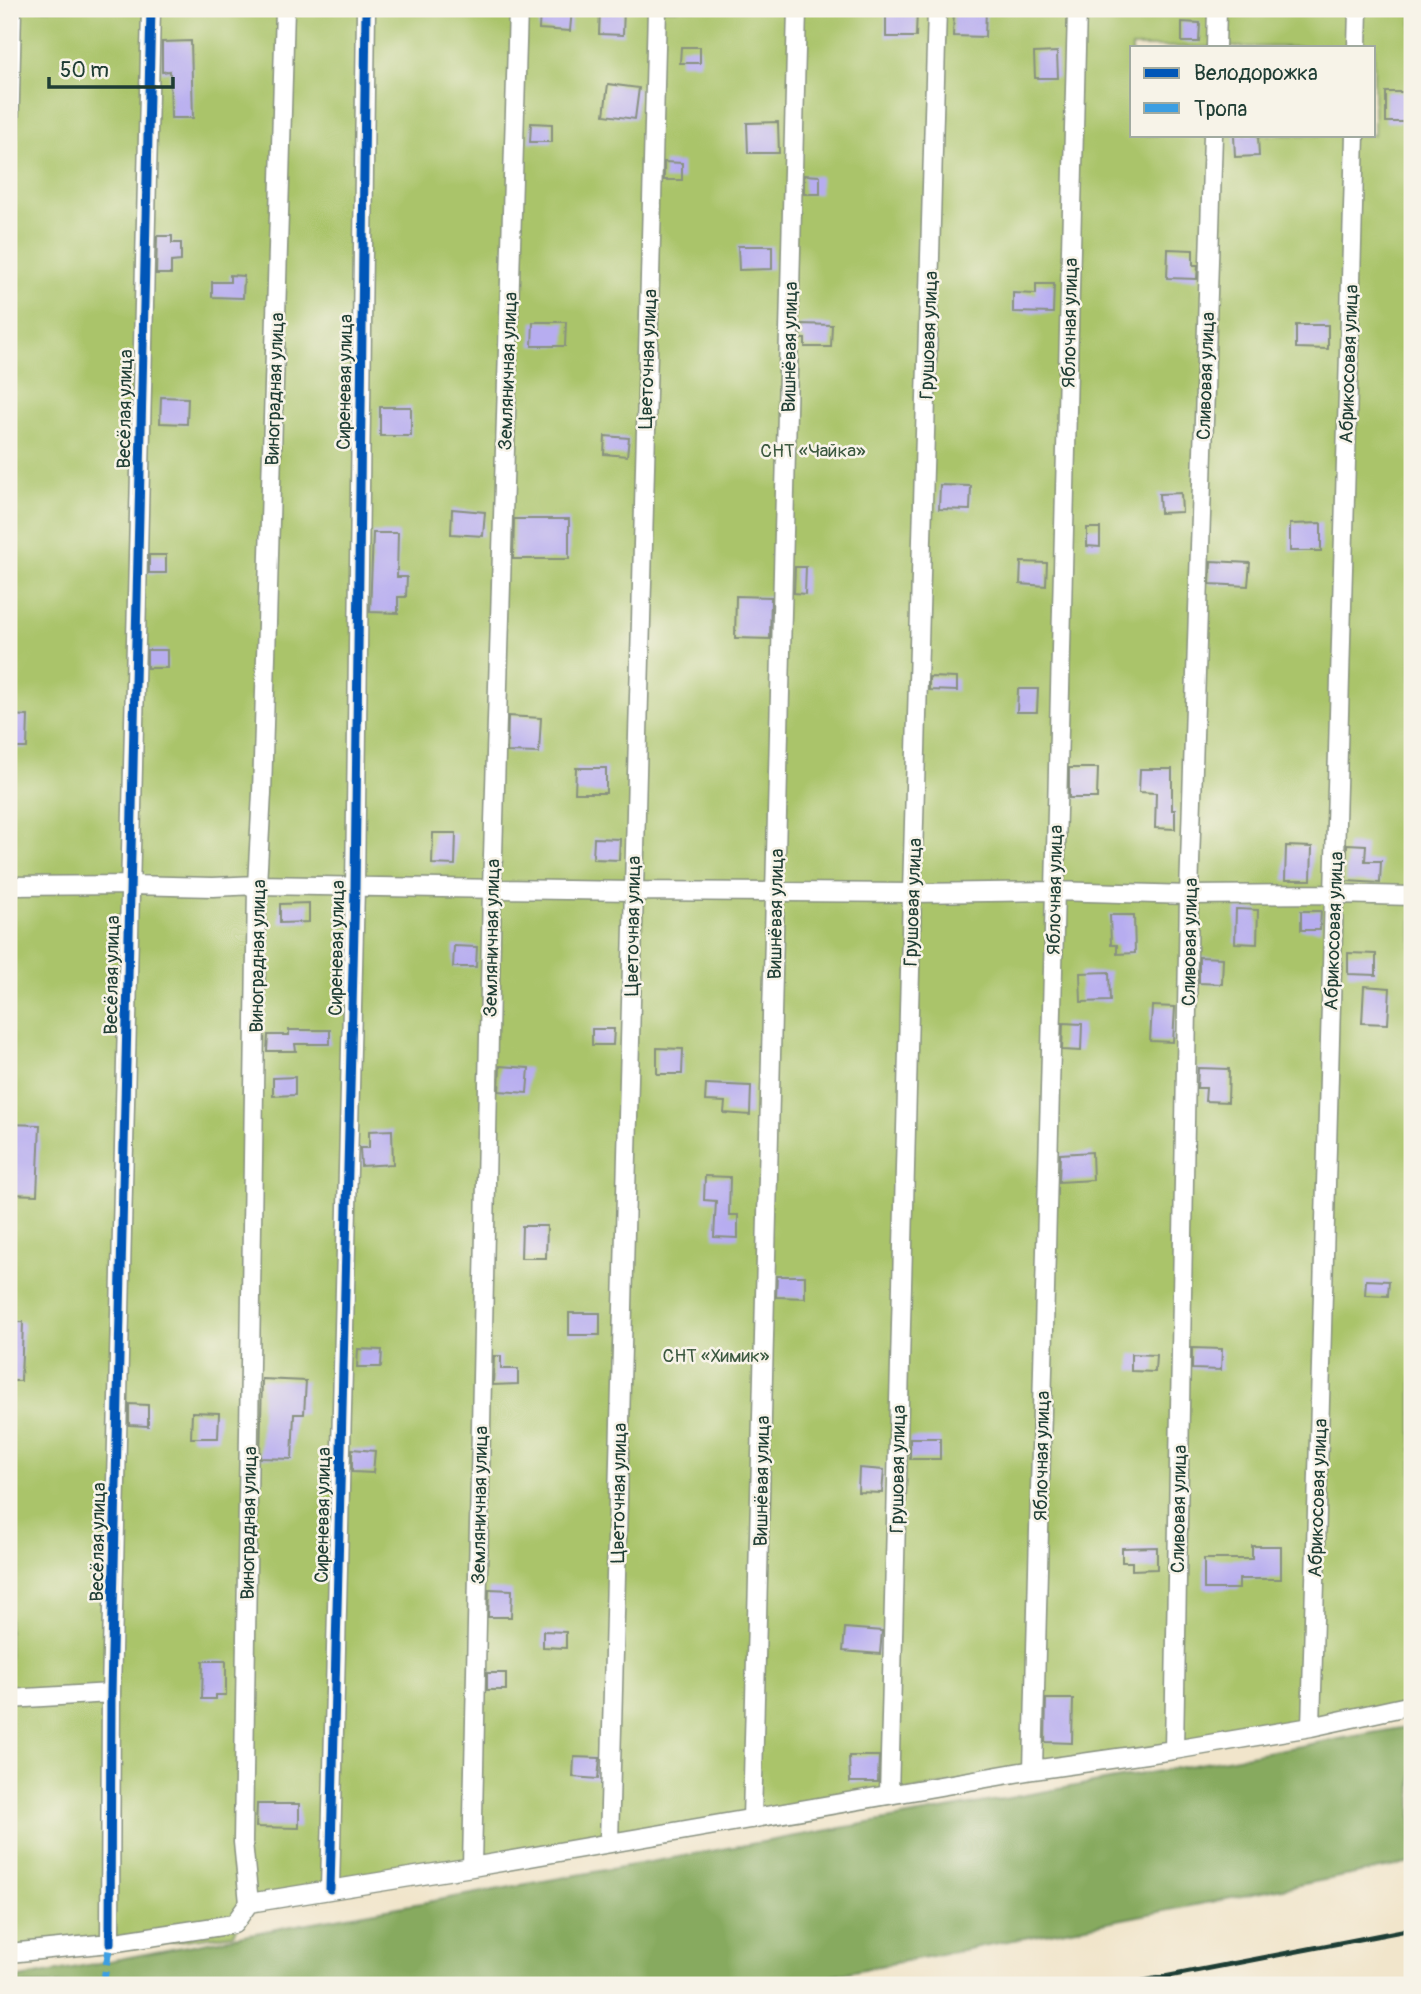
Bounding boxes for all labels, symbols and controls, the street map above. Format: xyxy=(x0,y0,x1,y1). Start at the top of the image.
scale bar xyxy=(49,46,173,90)
legend xyxy=(1130,46,1376,136)
text: 50 m xyxy=(60,57,109,84)
text: Велодорожка xyxy=(1194,60,1318,87)
text: Тропа xyxy=(1194,96,1247,123)
street label: Яблочная улица xyxy=(1057,257,1083,388)
street label: Грушовая улица xyxy=(915,270,943,400)
street label: Вишнёвая улица xyxy=(777,281,803,413)
street label: Абрикосовая улица xyxy=(1334,284,1364,444)
street label: Цветочная улица xyxy=(634,288,662,430)
street label: Земляничная улица xyxy=(493,291,523,451)
street label: Сливовая улица xyxy=(1192,311,1220,441)
street label: Виноградная улица xyxy=(260,312,290,466)
street label: Сиреневая улица xyxy=(332,314,358,450)
street label: Весёлая улица xyxy=(112,349,138,469)
park label: СНТ «Чайка» xyxy=(760,439,866,463)
street label: Яблочная улица xyxy=(1042,824,1068,955)
street label: Грушовая улица xyxy=(899,837,927,967)
street label: Вишнёвая улица xyxy=(763,848,789,980)
street label: Абрикосовая улица xyxy=(1319,851,1349,1011)
street label: Цветочная улица xyxy=(620,856,646,996)
street label: Земляничная улица xyxy=(479,858,505,1017)
street label: Сливовая улица xyxy=(1177,878,1203,1006)
street label: Виноградная улица xyxy=(245,879,271,1033)
street label: Сиреневая улица xyxy=(324,880,350,1016)
street label: Весёлая улица xyxy=(99,915,125,1035)
park label: СНТ «Химик» xyxy=(663,1344,770,1368)
street label: Яблочная улица xyxy=(1029,1390,1055,1521)
street label: Грушовая улица xyxy=(885,1404,911,1533)
street label: Вишнёвая улица xyxy=(749,1415,775,1547)
street label: Абрикосовая улица xyxy=(1303,1418,1333,1578)
street label: Цветочная улица xyxy=(606,1423,632,1563)
street label: Земляничная улица xyxy=(467,1425,493,1584)
street label: Сливовая улица xyxy=(1166,1445,1192,1573)
street label: Виноградная улица xyxy=(236,1446,262,1600)
street label: Сиреневая улица xyxy=(310,1447,336,1583)
street label: Весёлая улица xyxy=(85,1482,111,1602)

